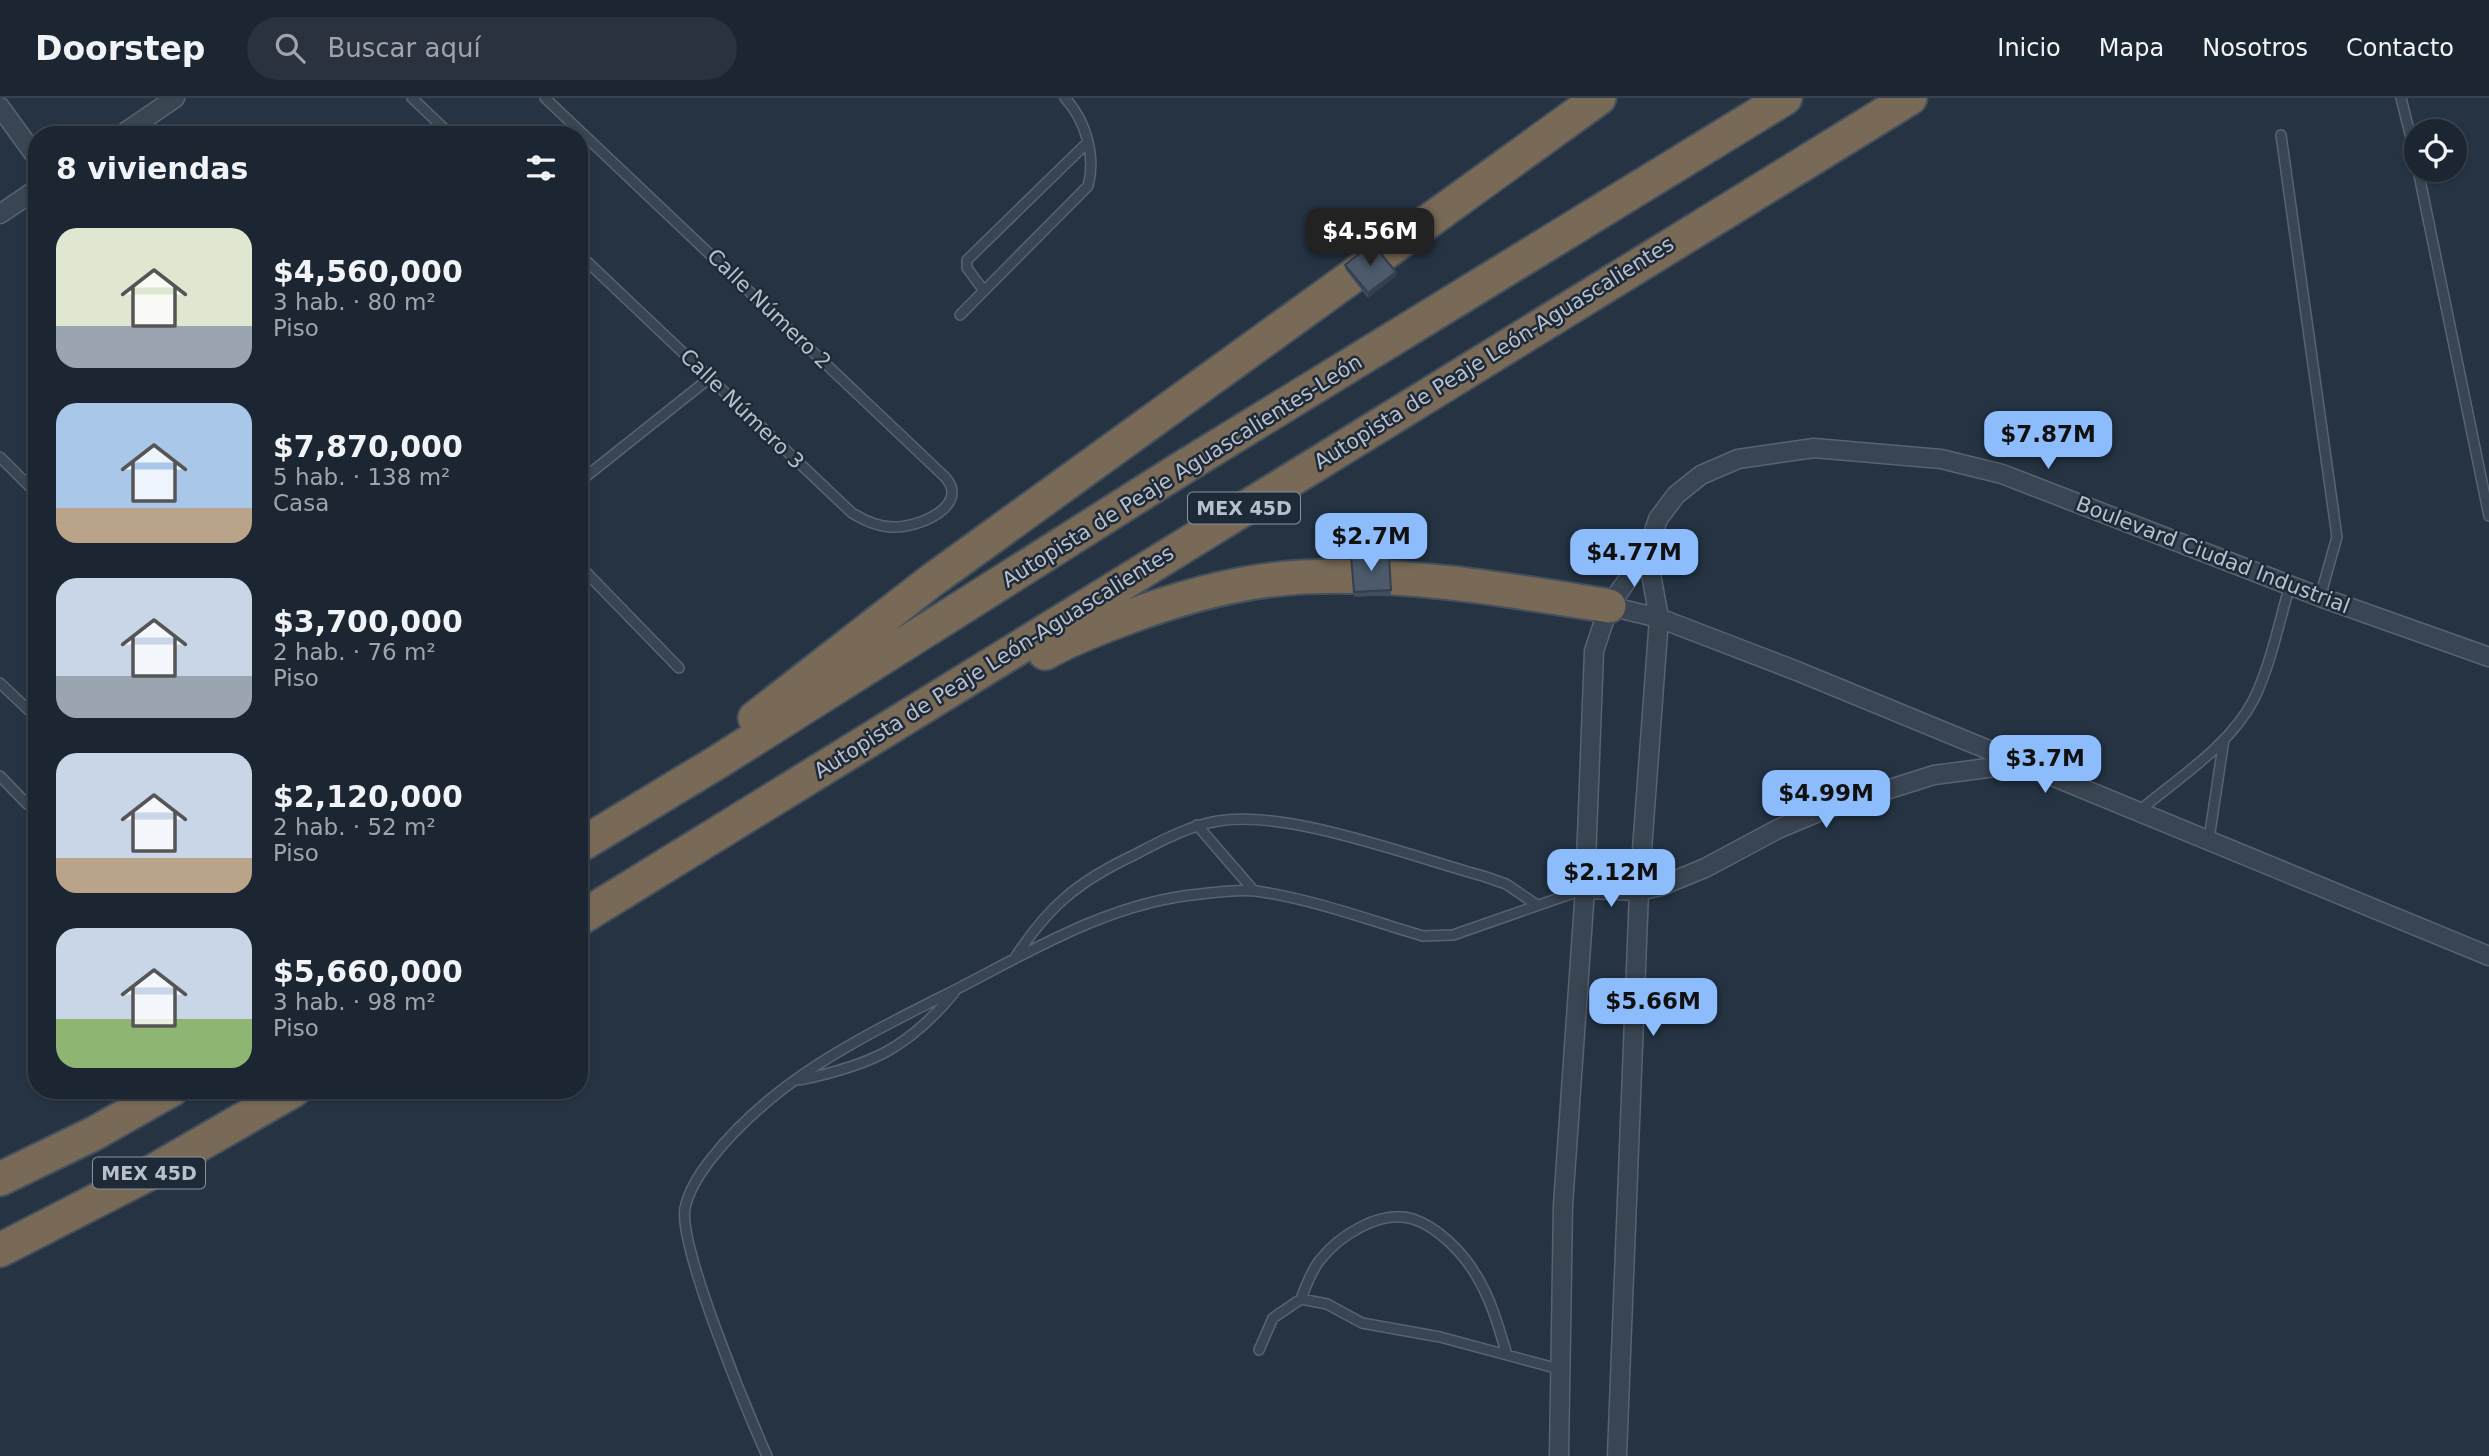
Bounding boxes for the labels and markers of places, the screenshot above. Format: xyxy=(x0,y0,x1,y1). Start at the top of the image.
pin: $4.56M xyxy=(1313,208,1427,268)
pin: $7.87M xyxy=(1991,412,2105,471)
pin: $2.7M xyxy=(1322,514,1420,573)
pin: $4.77M xyxy=(1577,530,1691,589)
pin: $3.7M xyxy=(1996,736,2094,795)
pin: $4.99M xyxy=(1769,770,1883,830)
pin: $2.12M xyxy=(1554,850,1668,909)
pin: $5.66M xyxy=(1596,978,1710,1038)

